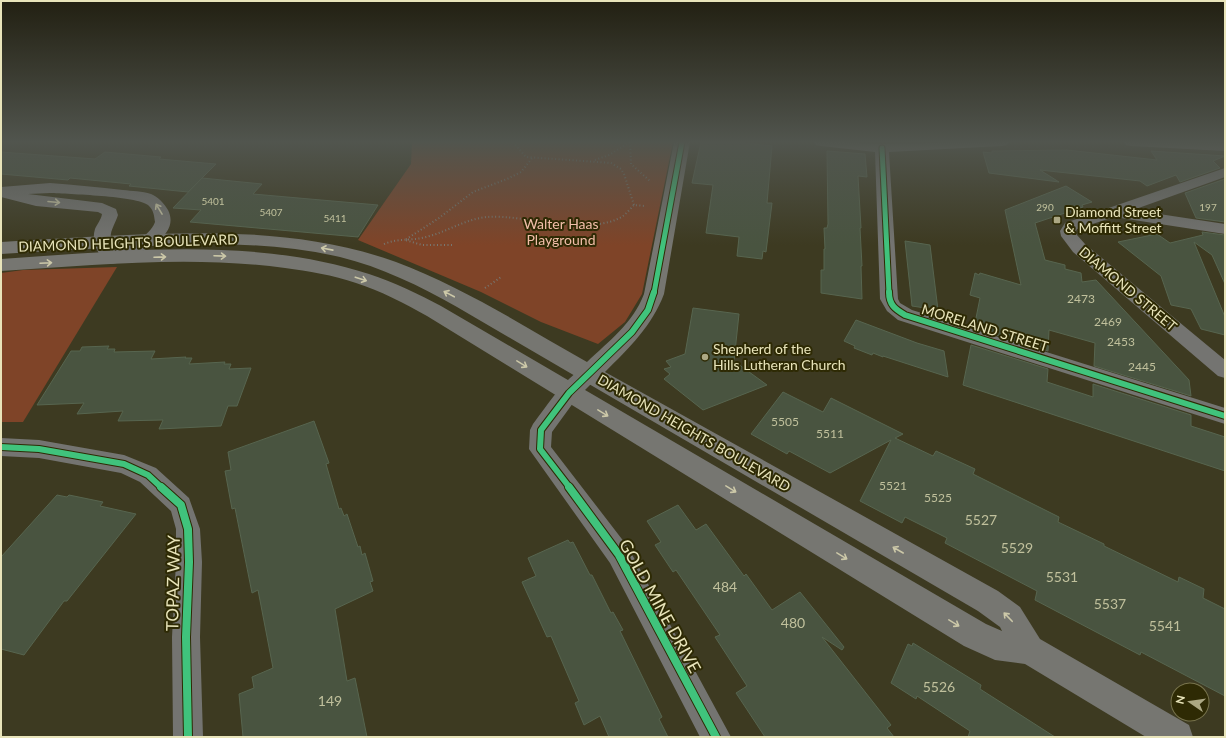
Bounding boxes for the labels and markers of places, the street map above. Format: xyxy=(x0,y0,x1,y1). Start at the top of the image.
place label: Diamond Street & Moffitt Street xyxy=(1065,203,1162,236)
marker: Diamond Street & Moffitt Street xyxy=(1052,215,1062,225)
place label: Shepherd of the Hills Lutheran Church xyxy=(713,340,846,373)
marker: Shepherd of the Hills Lutheran Church xyxy=(700,352,710,362)

